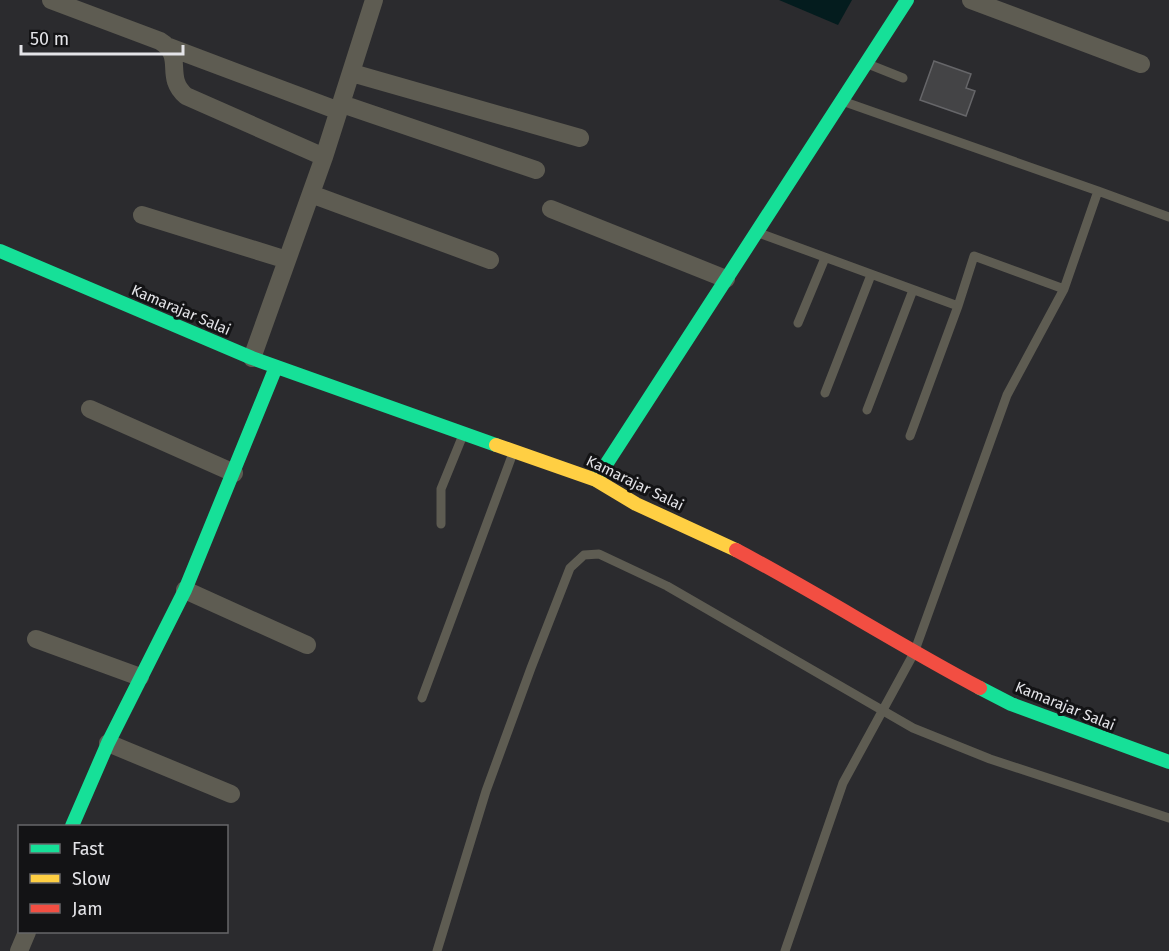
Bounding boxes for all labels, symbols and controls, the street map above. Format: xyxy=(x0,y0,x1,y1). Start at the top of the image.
scale bar xyxy=(21,18,183,56)
text: 50 m xyxy=(30,28,69,50)
street label: Kamarajar Salai xyxy=(129,281,233,339)
street label: Kamarajar Salai xyxy=(583,452,687,514)
street label: Kamarajar Salai xyxy=(1012,678,1118,734)
legend xyxy=(18,825,228,933)
text: Fast xyxy=(72,838,105,860)
text: Slow xyxy=(72,868,111,890)
text: Jam xyxy=(72,898,103,920)

